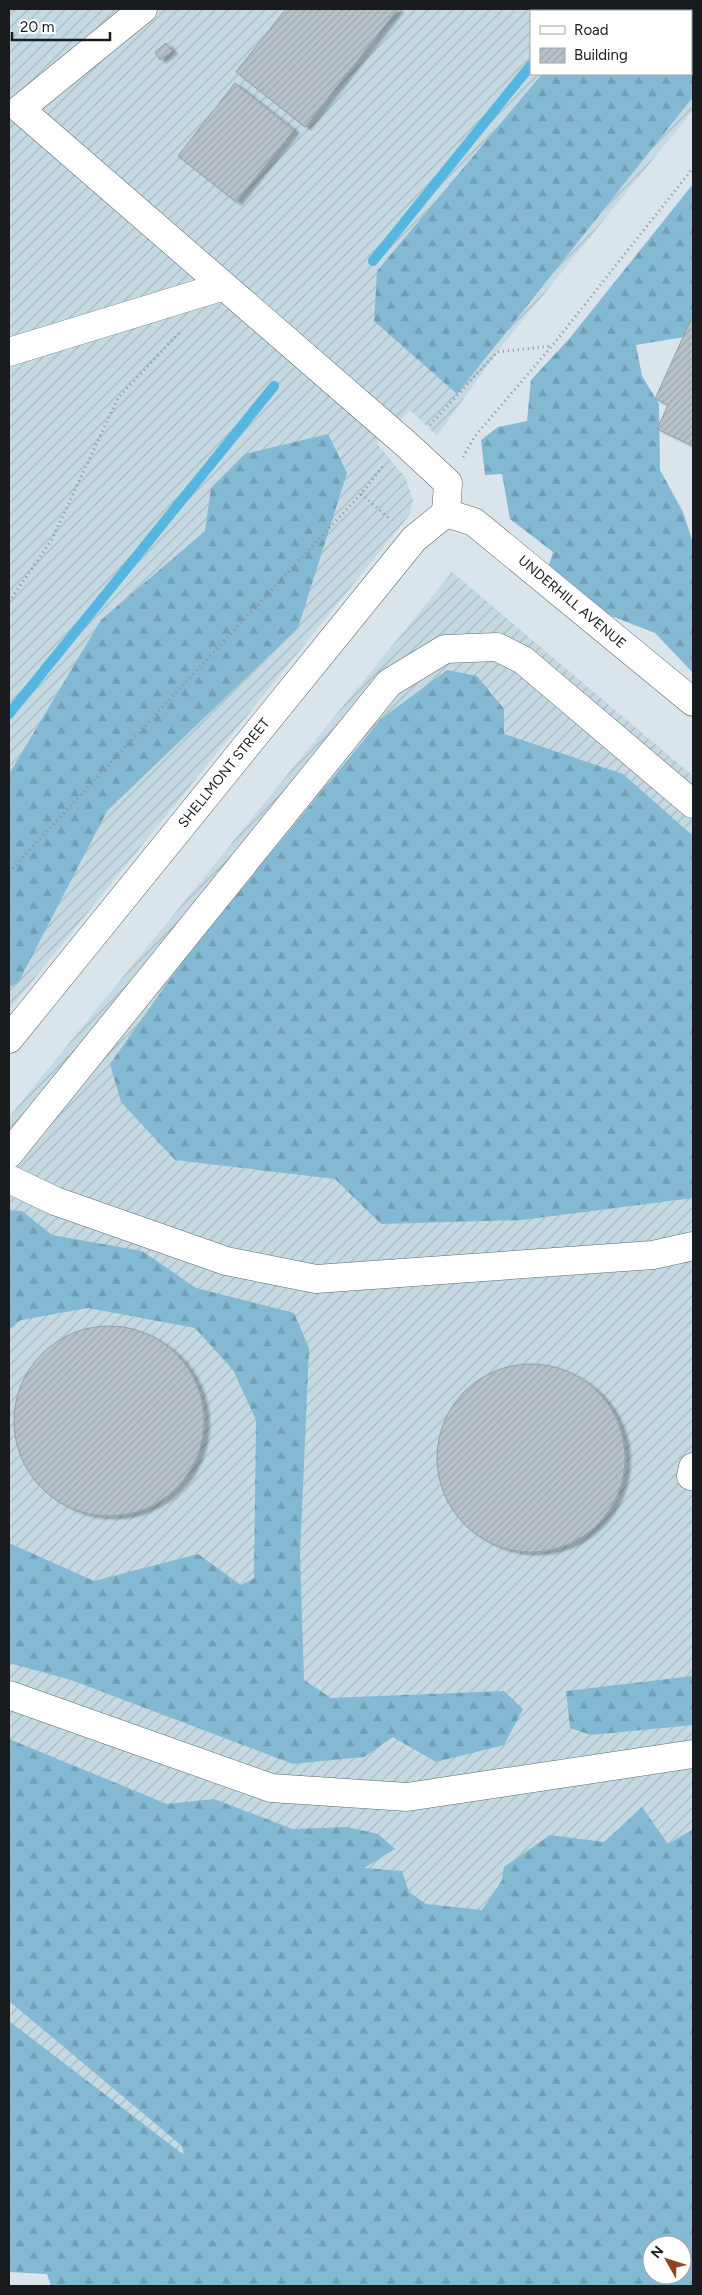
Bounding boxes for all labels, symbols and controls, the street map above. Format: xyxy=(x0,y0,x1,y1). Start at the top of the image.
scale bar xyxy=(12,10,110,42)
legend xyxy=(530,10,692,75)
text: 20 m xyxy=(20,18,54,36)
text: Road xyxy=(574,21,609,39)
text: Building xyxy=(574,46,628,64)
street label: UNDERHILL AVENUE xyxy=(515,552,629,652)
street label: SHELLMONT STREET xyxy=(175,715,274,831)
north arrow xyxy=(642,2235,692,2285)
text: N xyxy=(647,2243,667,2262)

